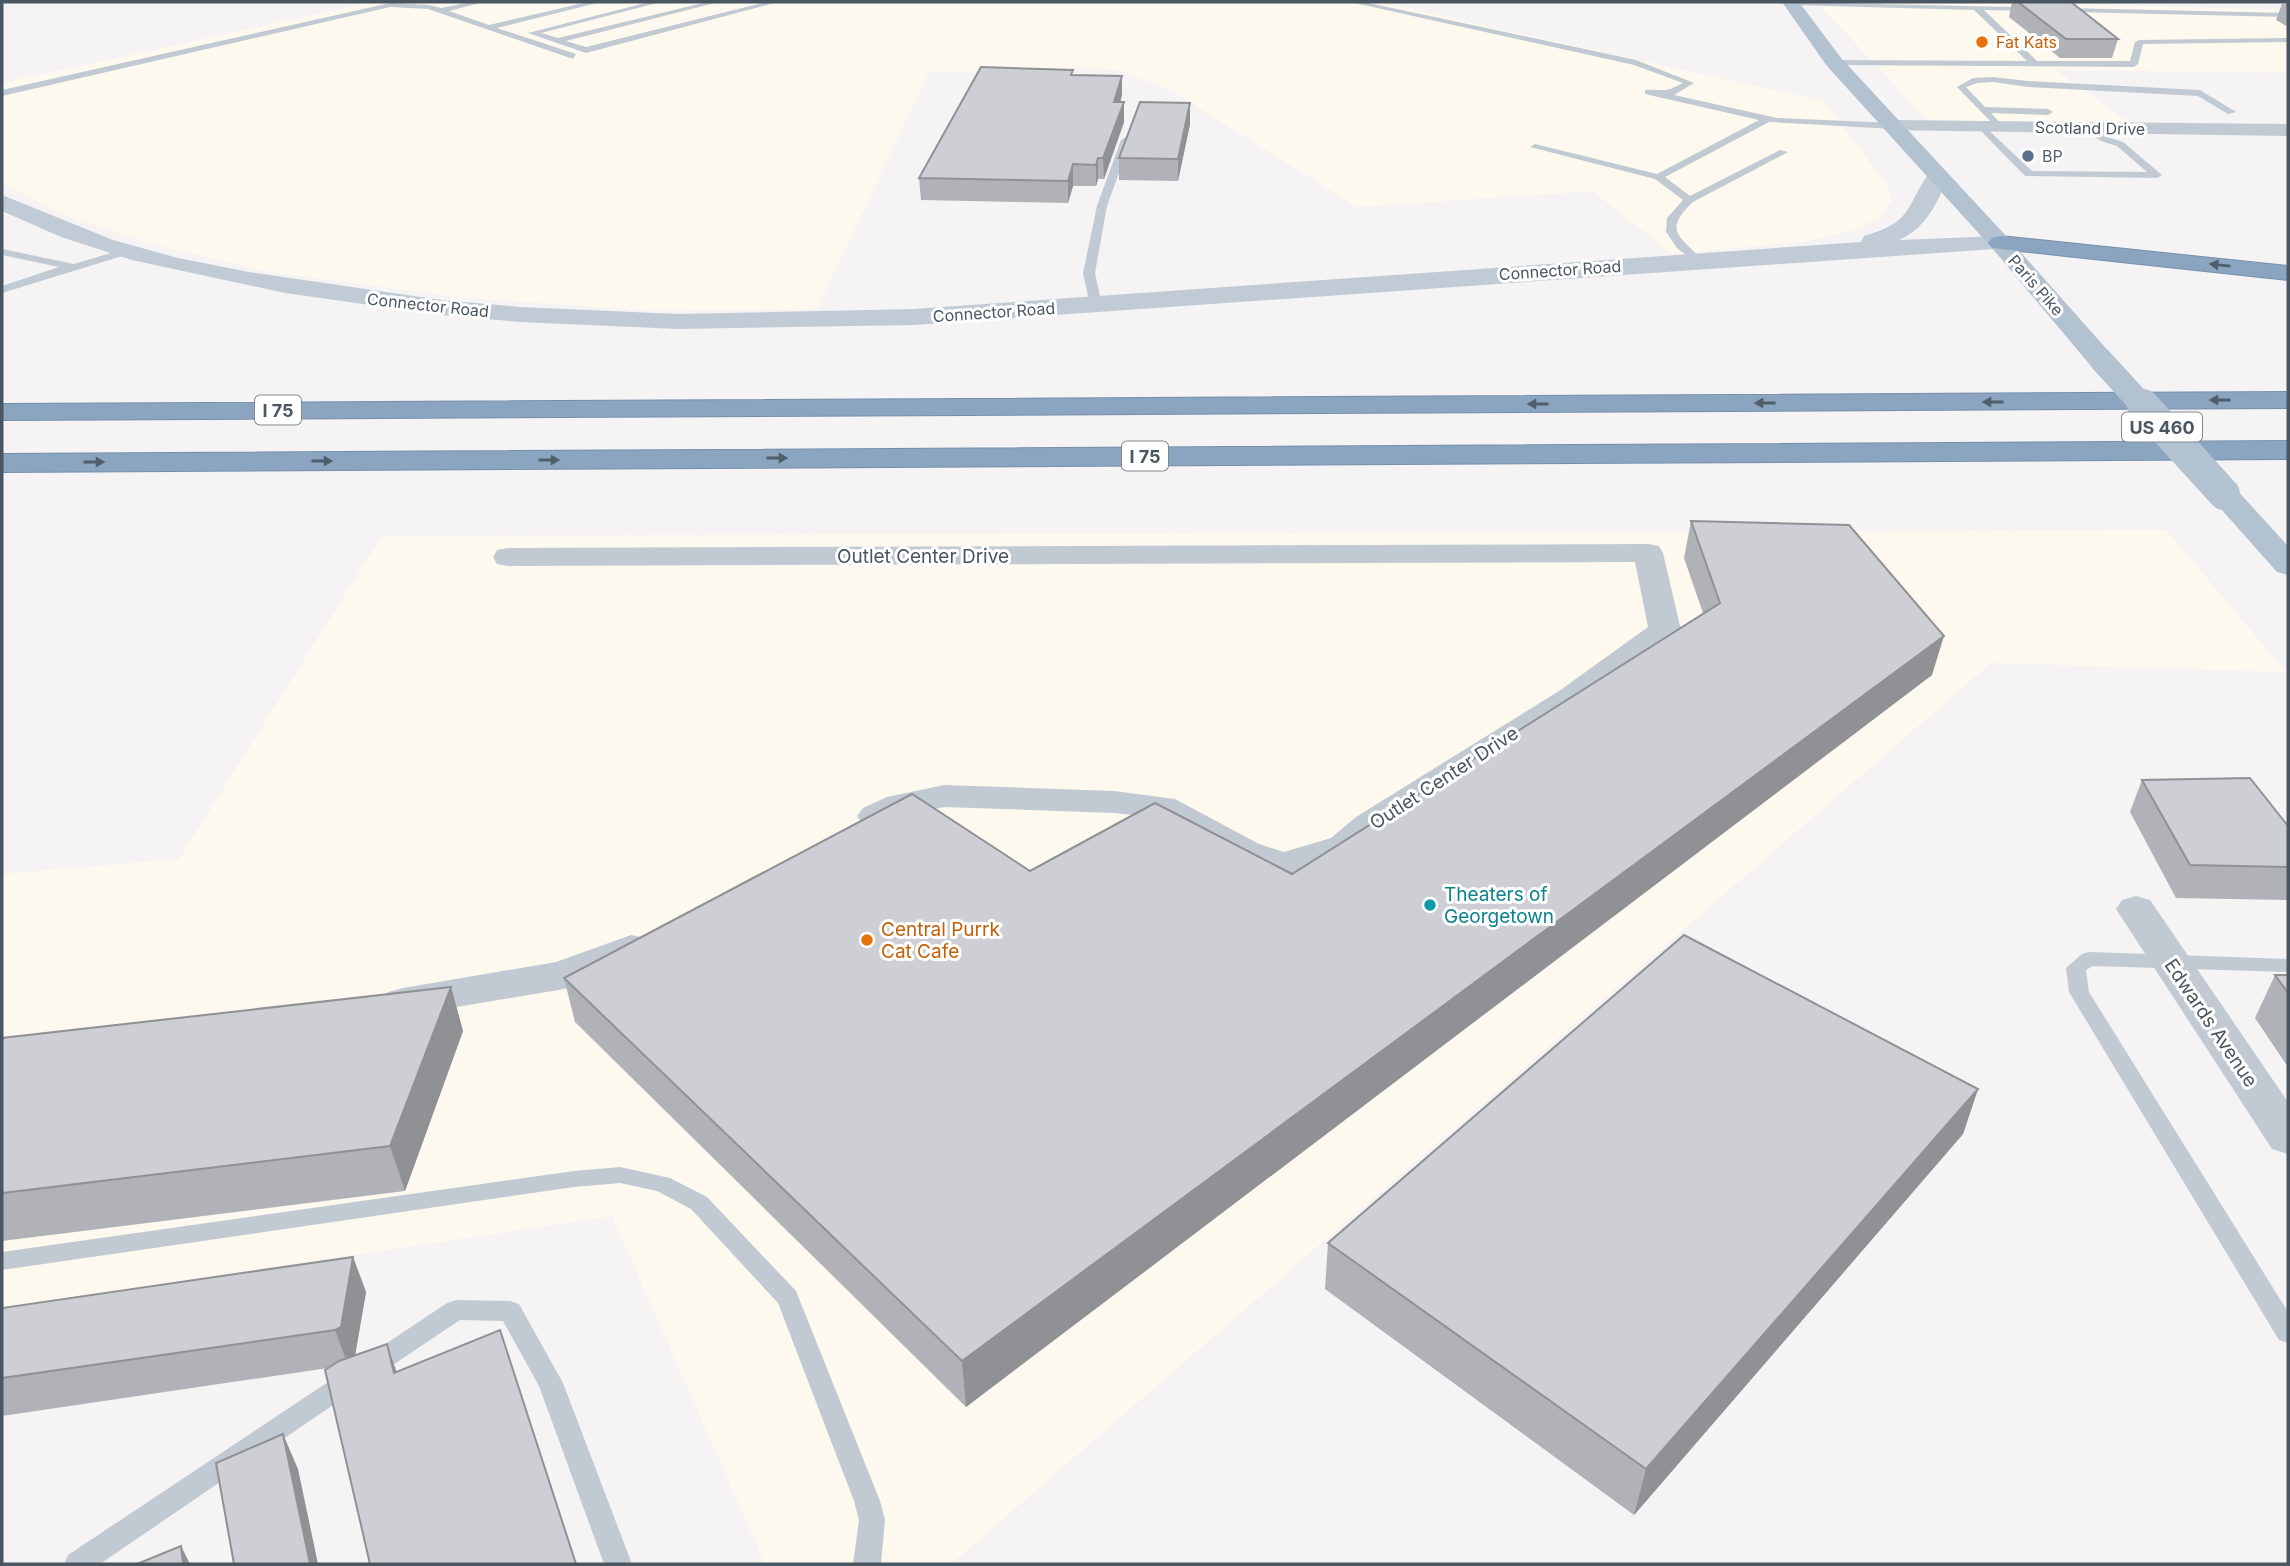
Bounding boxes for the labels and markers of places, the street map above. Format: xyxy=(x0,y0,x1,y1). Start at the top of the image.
place label: Fat Kats xyxy=(1996,32,2057,52)
marker: Fat Kats xyxy=(1974,34,1990,50)
place label: BP xyxy=(2042,146,2063,166)
marker: BP xyxy=(2020,148,2036,164)
place label: Theaters of Georgetown xyxy=(1444,883,1554,928)
marker: Theaters of Georgetown xyxy=(1422,897,1438,913)
place label: Central Purrk Cat Cafe xyxy=(881,918,1000,963)
marker: Central Purrk Cat Cafe xyxy=(859,932,875,948)

